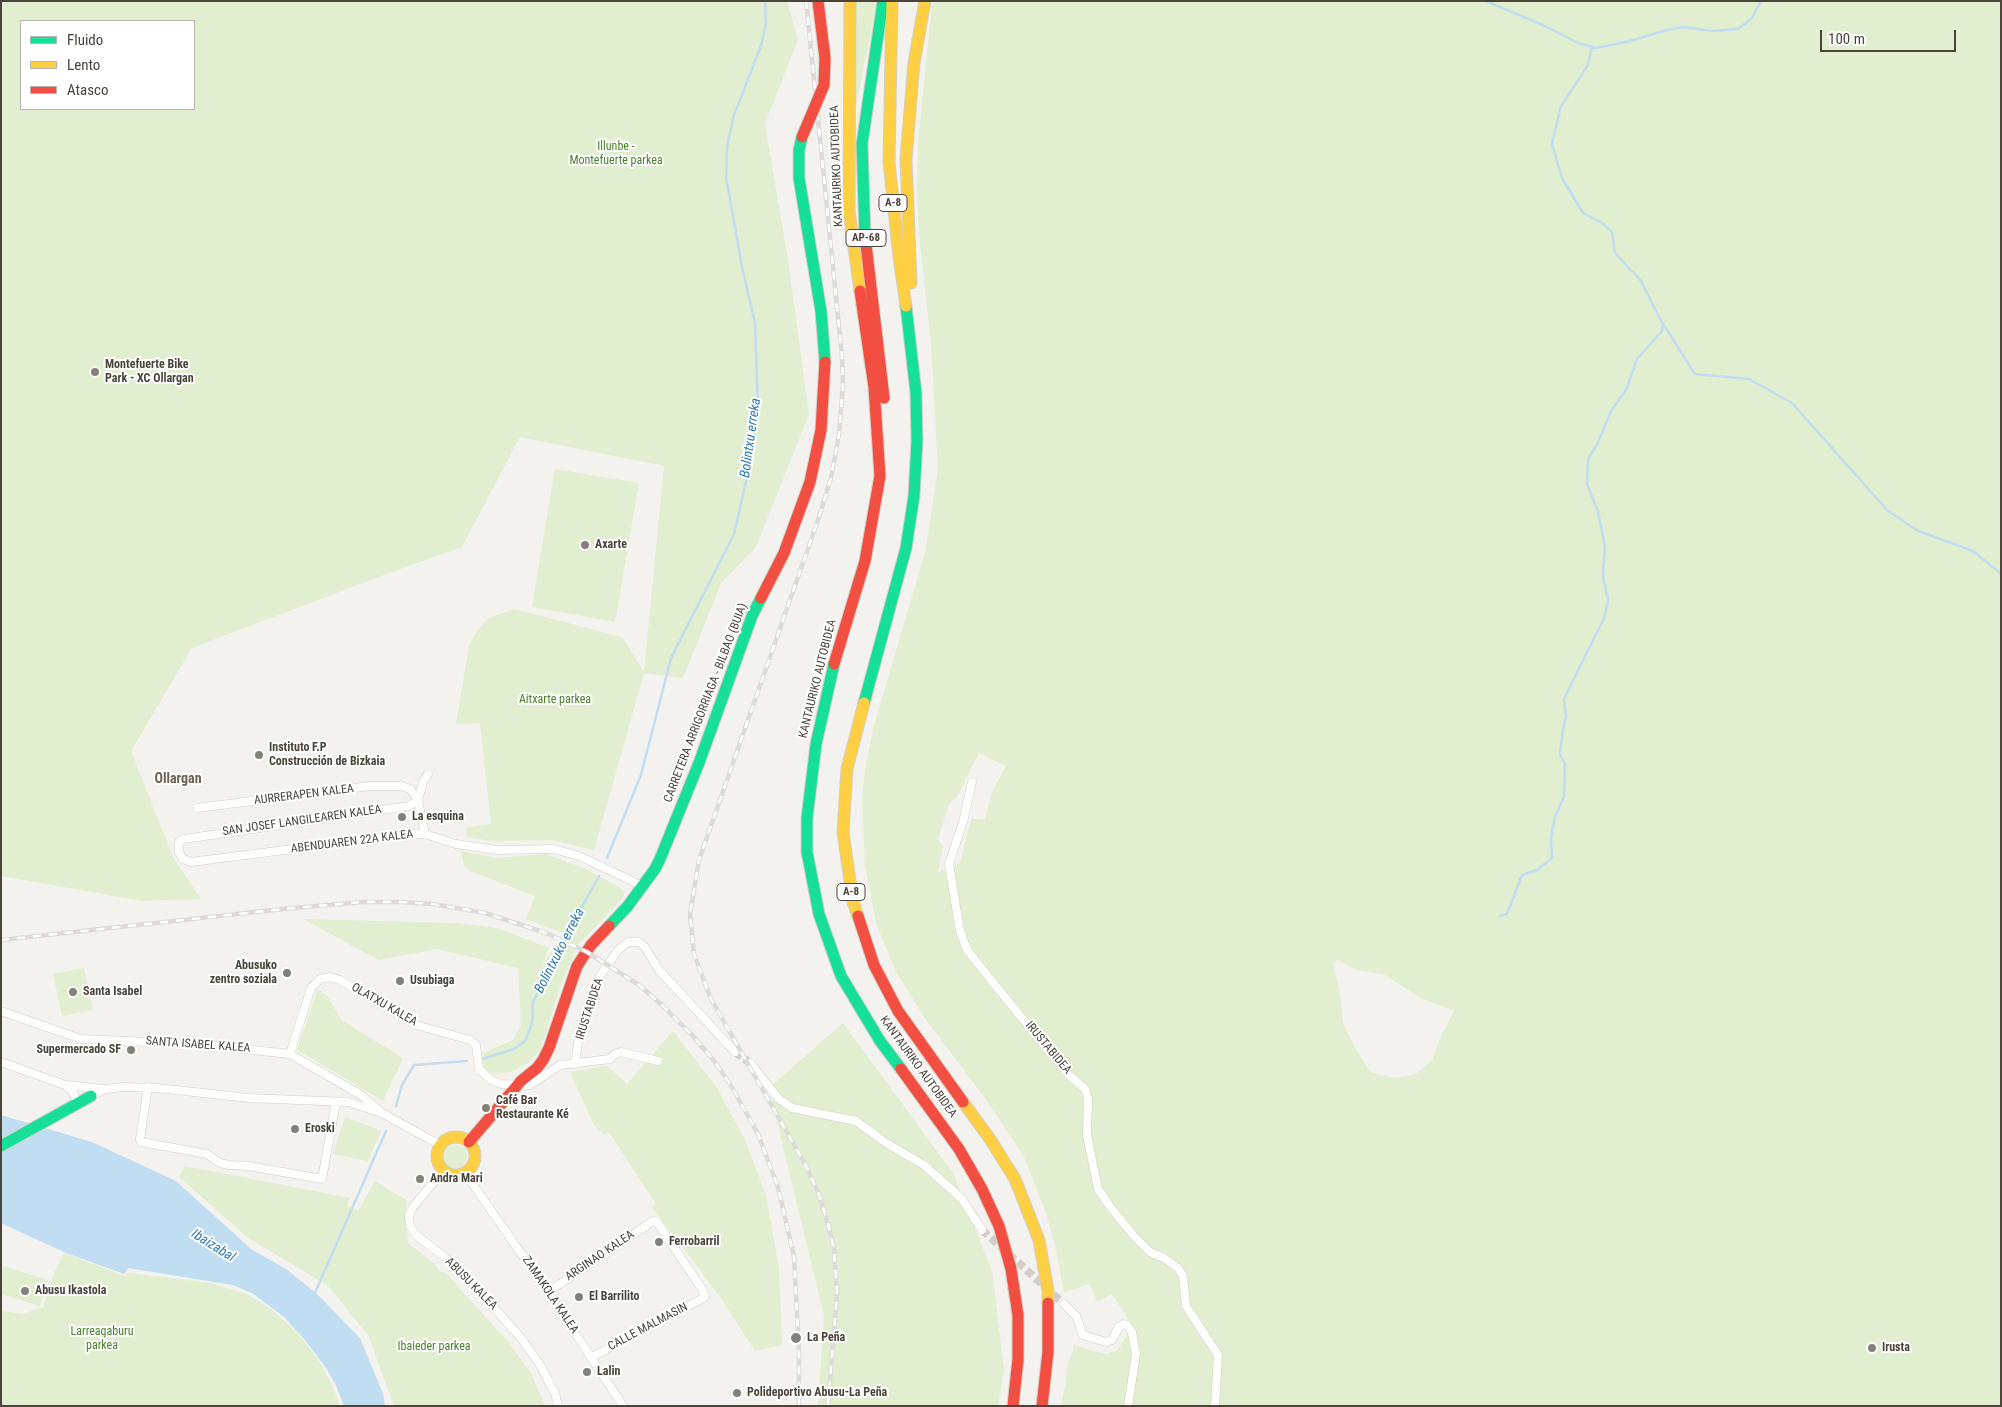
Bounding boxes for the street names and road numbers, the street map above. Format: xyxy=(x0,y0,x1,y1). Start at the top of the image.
street label: KANTAURIKO AUTOBIDEA xyxy=(828,105,846,227)
road number: A-8 xyxy=(879,194,907,212)
road number: AP-68 xyxy=(846,230,886,247)
street label: CARRETERA ARRIGORRIAGA - BILBAO (BUIA) xyxy=(661,601,751,805)
street label: KANTAURIKO AUTOBIDEA xyxy=(796,618,840,740)
street label: AURRERAPEN KALEA xyxy=(253,782,355,808)
street label: SAN JOSEF LANGILEAREN KALEA xyxy=(222,803,382,839)
street label: ABENDUAREN 22A KALEA xyxy=(290,827,414,857)
road number: A-8 xyxy=(837,884,865,900)
street label: IRUSTABIDEA xyxy=(573,976,607,1042)
street label: OLATXU KALEA xyxy=(349,980,419,1030)
street label: KANTAURIKO AUTOBIDEA xyxy=(876,1013,960,1121)
street label: IRUSTABIDEA xyxy=(1022,1019,1074,1077)
street label: SANTA ISABEL KALEA xyxy=(145,1034,251,1056)
street label: ARGINAO KALEA xyxy=(563,1228,637,1284)
street label: ZAMAKOLA KALEA xyxy=(519,1253,581,1337)
street label: ABUSU KALEA xyxy=(442,1255,500,1313)
street label: CALLE MALMASIN xyxy=(606,1300,690,1354)

